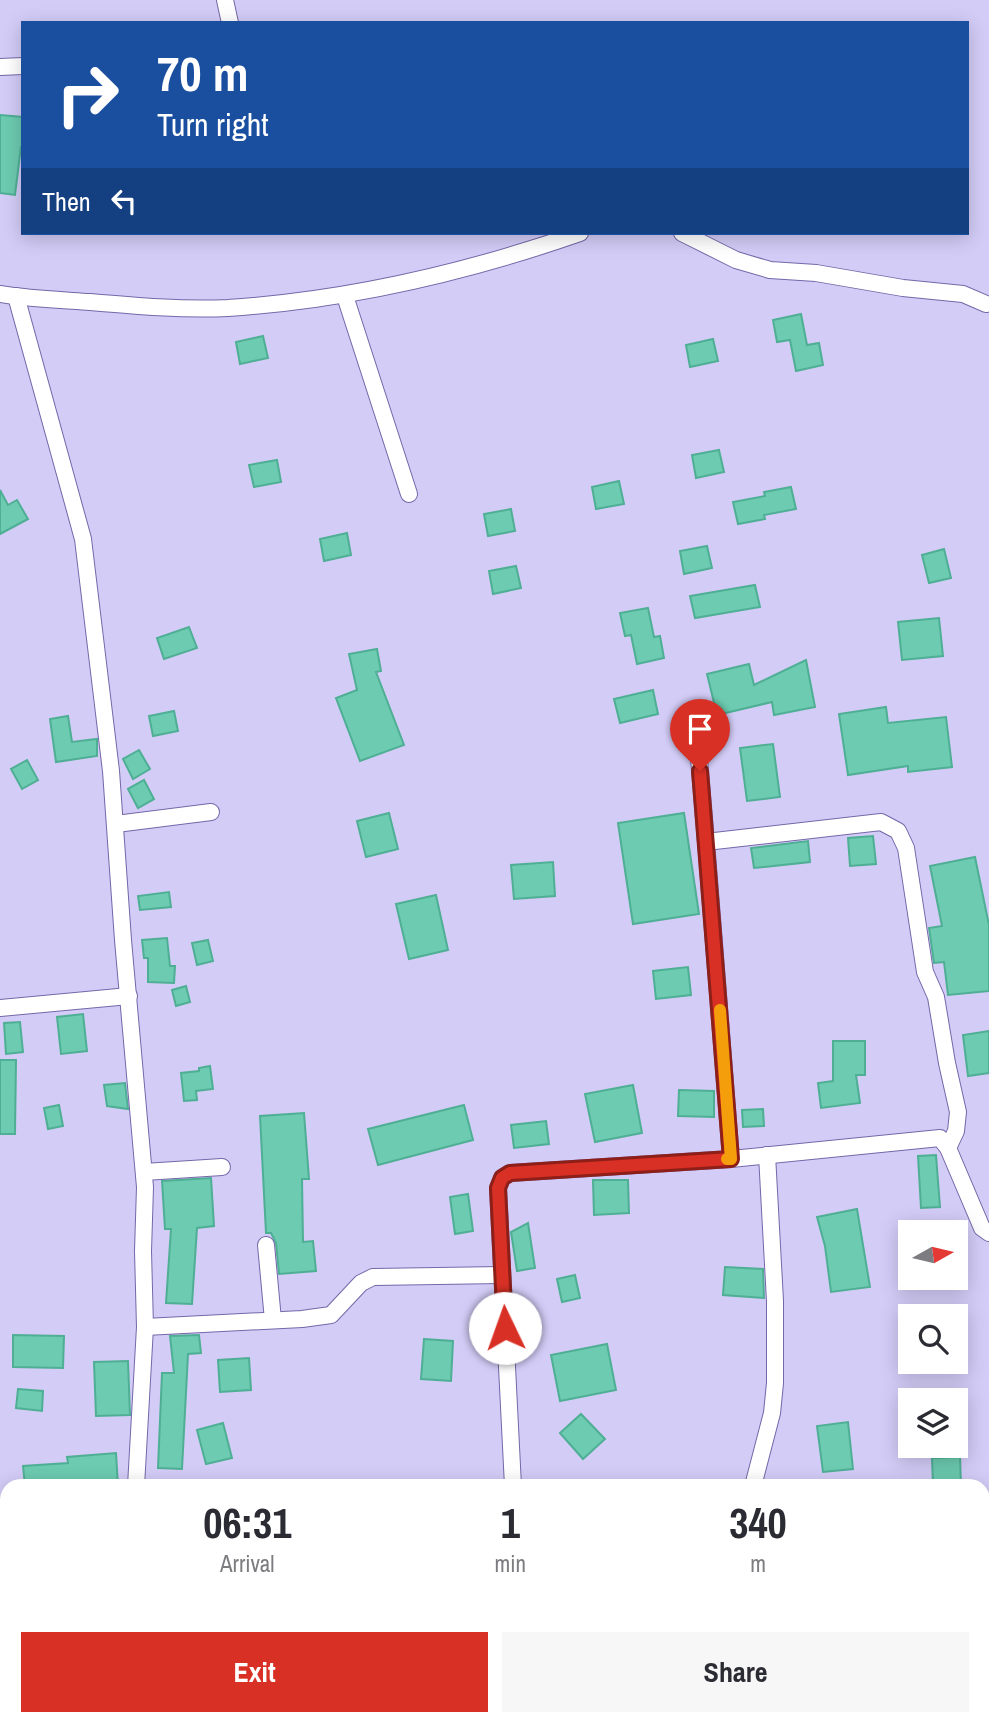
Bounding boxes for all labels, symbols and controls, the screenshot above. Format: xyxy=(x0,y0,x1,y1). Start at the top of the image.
text: 70 m xyxy=(157,40,249,106)
icon: right xyxy=(42,49,133,140)
text: Turn right xyxy=(157,103,269,146)
icon: left xyxy=(105,182,143,220)
text: Then xyxy=(42,184,91,219)
pin xyxy=(670,699,730,771)
icon: arrive xyxy=(681,710,719,748)
north arrow xyxy=(898,1220,968,1290)
map controls xyxy=(898,1220,968,1458)
position arrow xyxy=(468,1291,542,1365)
button: search xyxy=(898,1304,968,1374)
button: layers xyxy=(898,1388,968,1458)
text: 06:31 xyxy=(203,1495,291,1551)
text: 1 xyxy=(501,1495,520,1551)
text: 340 xyxy=(729,1495,787,1551)
text: Arrival xyxy=(220,1548,275,1579)
text: min xyxy=(495,1548,526,1579)
text: m xyxy=(750,1548,766,1579)
button: Exit xyxy=(21,1632,488,1712)
button: Share xyxy=(502,1632,969,1712)

